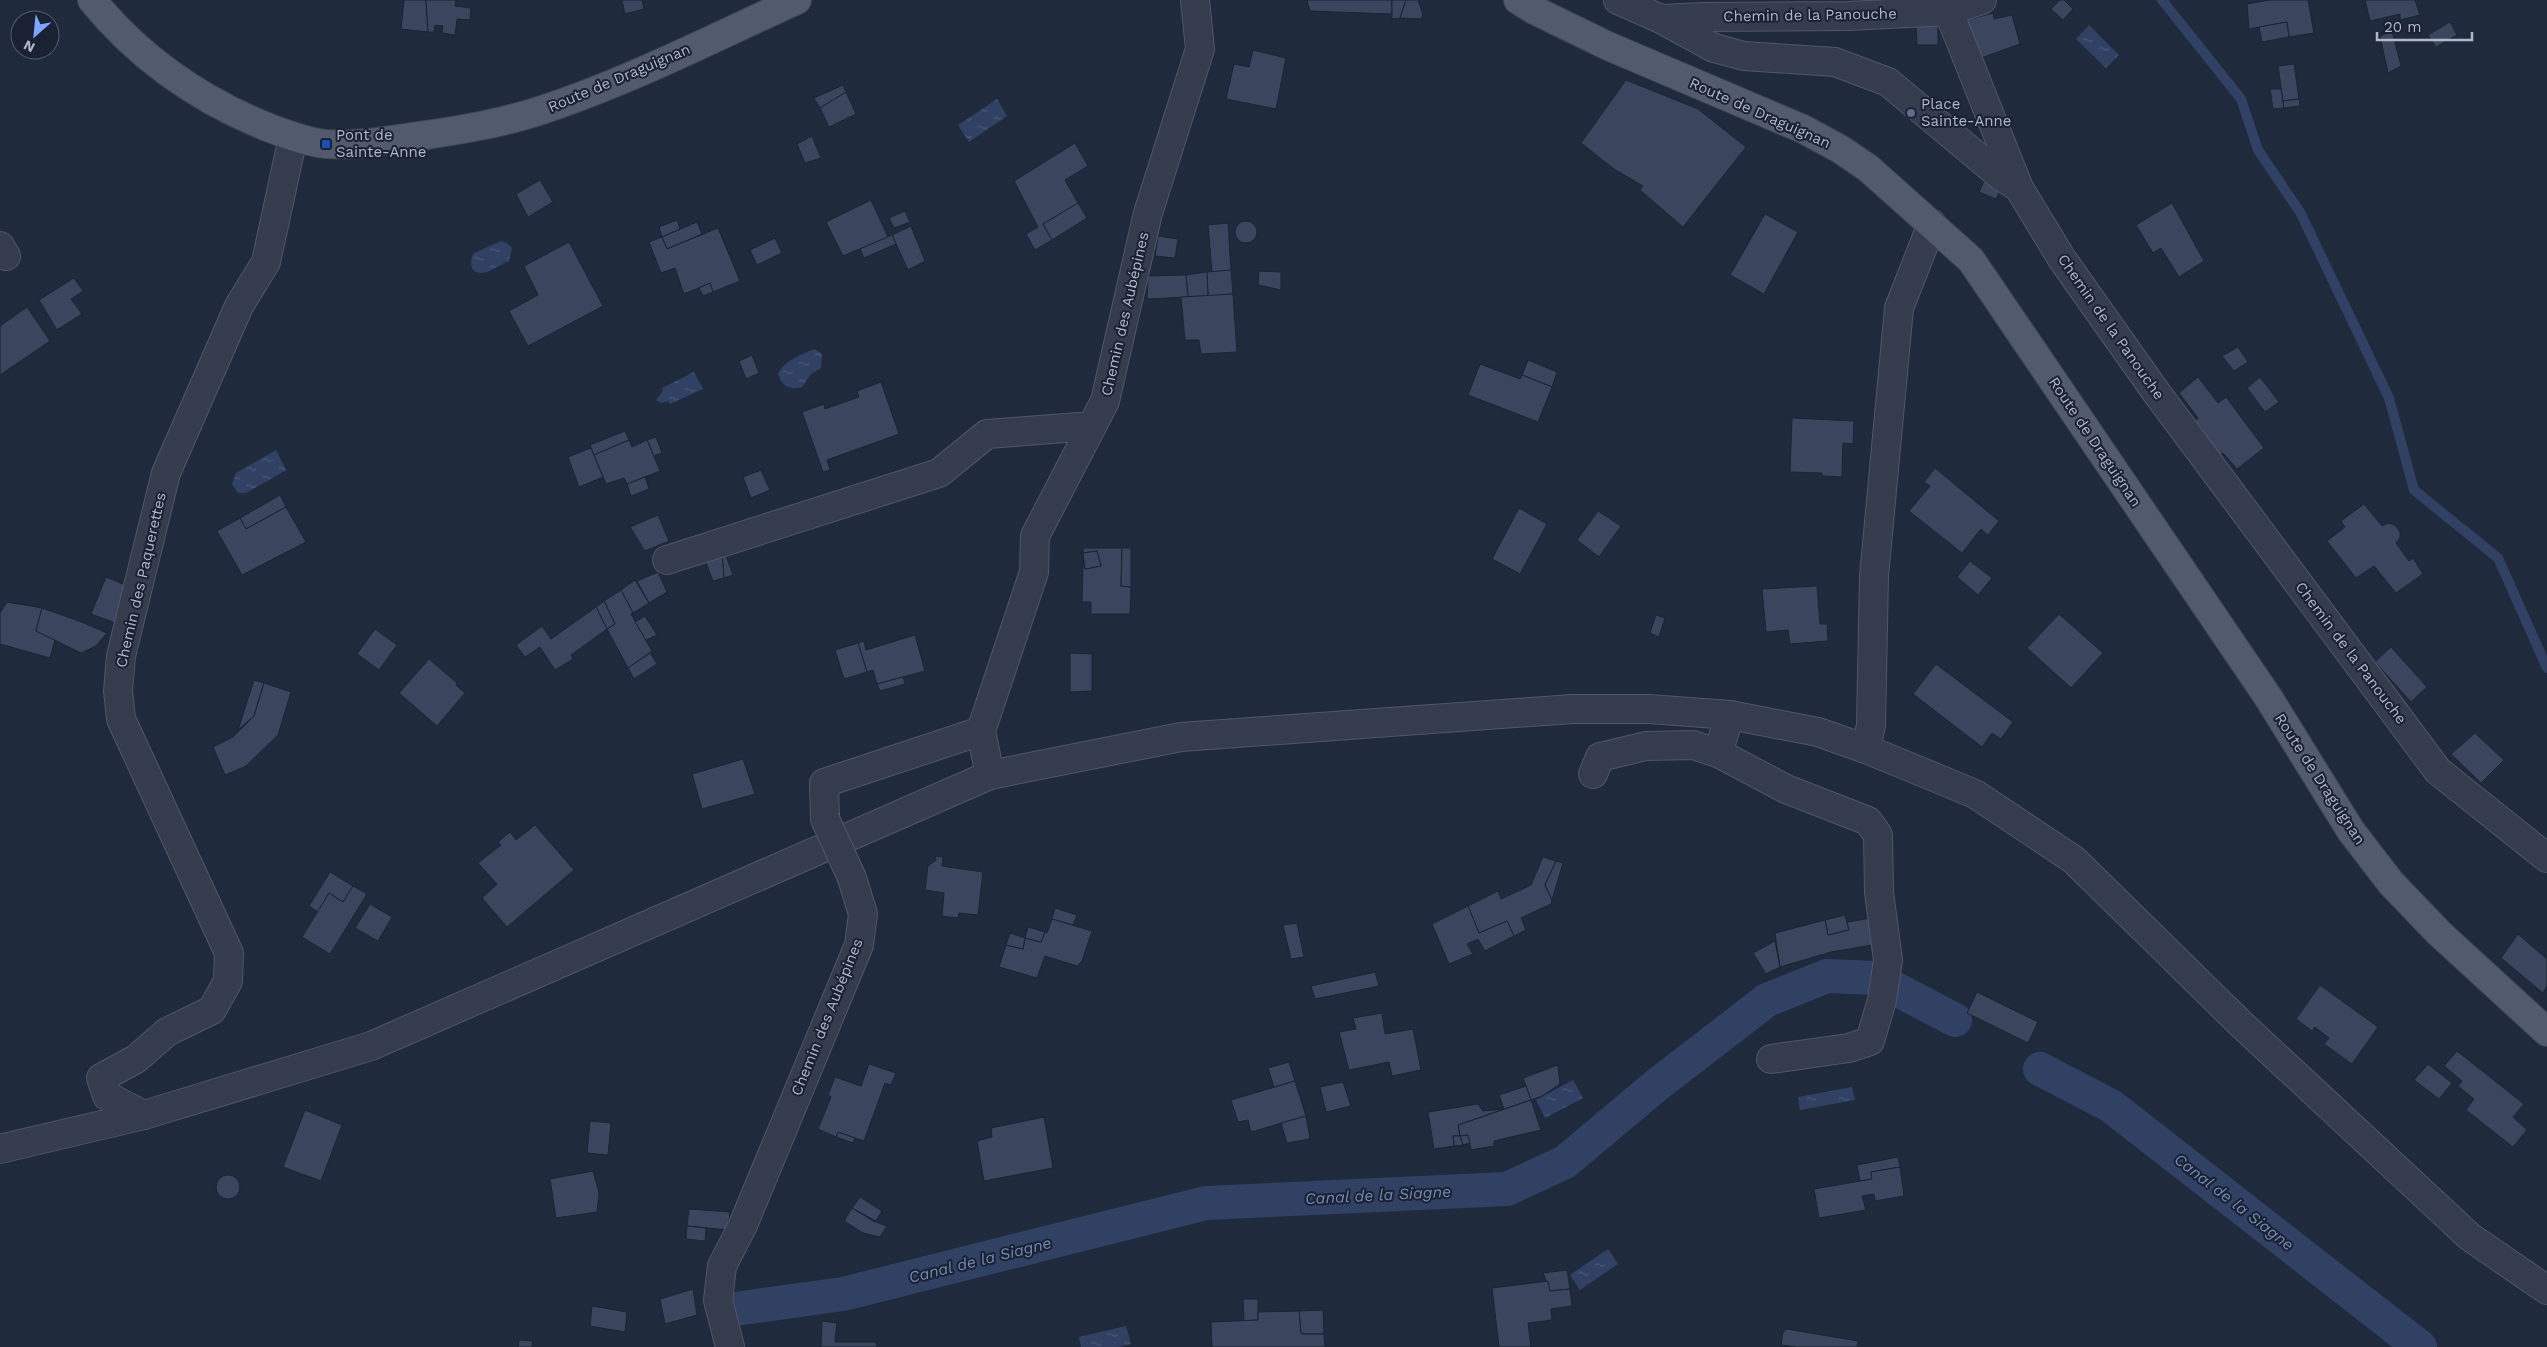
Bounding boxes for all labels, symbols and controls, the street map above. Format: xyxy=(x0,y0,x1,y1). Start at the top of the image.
street label: Chemin de la Panouche xyxy=(1723,4,1897,26)
north arrow xyxy=(10,10,60,60)
scale bar xyxy=(2377,10,2472,42)
text: 20 m xyxy=(2384,18,2422,36)
text: N xyxy=(21,37,37,56)
street label: Route de Draguignan xyxy=(545,40,693,116)
street label: Route de Draguignan xyxy=(1687,74,1833,152)
place label: Place Sainte-Anne xyxy=(1921,95,2012,130)
marker: Place Sainte-Anne xyxy=(1905,107,1917,119)
place label: Pont de Sainte-Anne xyxy=(336,126,427,161)
marker: Pont de Sainte-Anne xyxy=(320,138,332,150)
street label: Chemin des Aubépines xyxy=(1097,230,1153,398)
street label: Chemin de la Panouche xyxy=(2054,251,2168,403)
street label: Route de Draguignan xyxy=(2045,374,2145,510)
street label: Chemin des Paquerettes xyxy=(112,490,170,669)
street label: Chemin de la Panouche xyxy=(2292,578,2410,728)
street label: Route de Draguignan xyxy=(2271,710,2369,848)
street label: Chemin des Aubépines xyxy=(787,936,867,1098)
water label: Canal de la Siagne xyxy=(2170,1149,2298,1255)
water label: Canal de la Siagne xyxy=(1304,1182,1452,1208)
water label: Canal de la Siagne xyxy=(907,1233,1053,1287)

